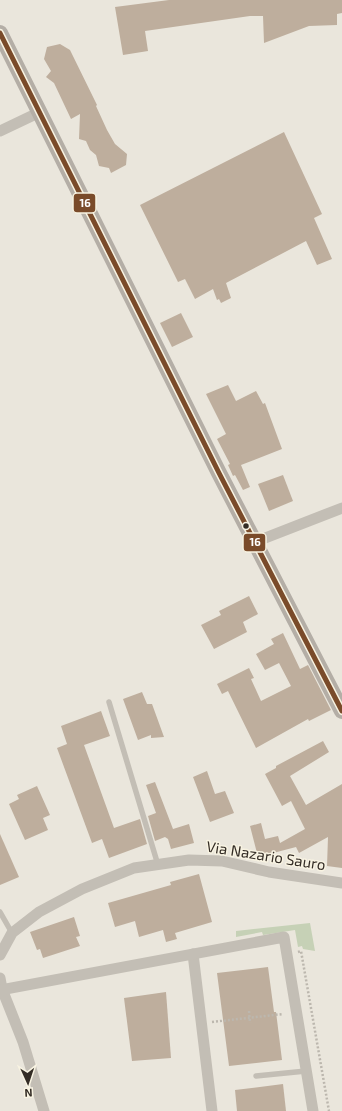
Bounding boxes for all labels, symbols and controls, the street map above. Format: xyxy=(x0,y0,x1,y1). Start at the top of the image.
line badge: 16 xyxy=(73,193,96,213)
text: 16 xyxy=(79,196,91,209)
unlabelled marker xyxy=(241,521,251,531)
line badge: 16 xyxy=(243,533,266,552)
text: 16 xyxy=(249,535,261,548)
street label: Via Nazario Sauro xyxy=(205,837,327,873)
north arrow xyxy=(8,1063,48,1103)
text: N xyxy=(24,1087,33,1100)

